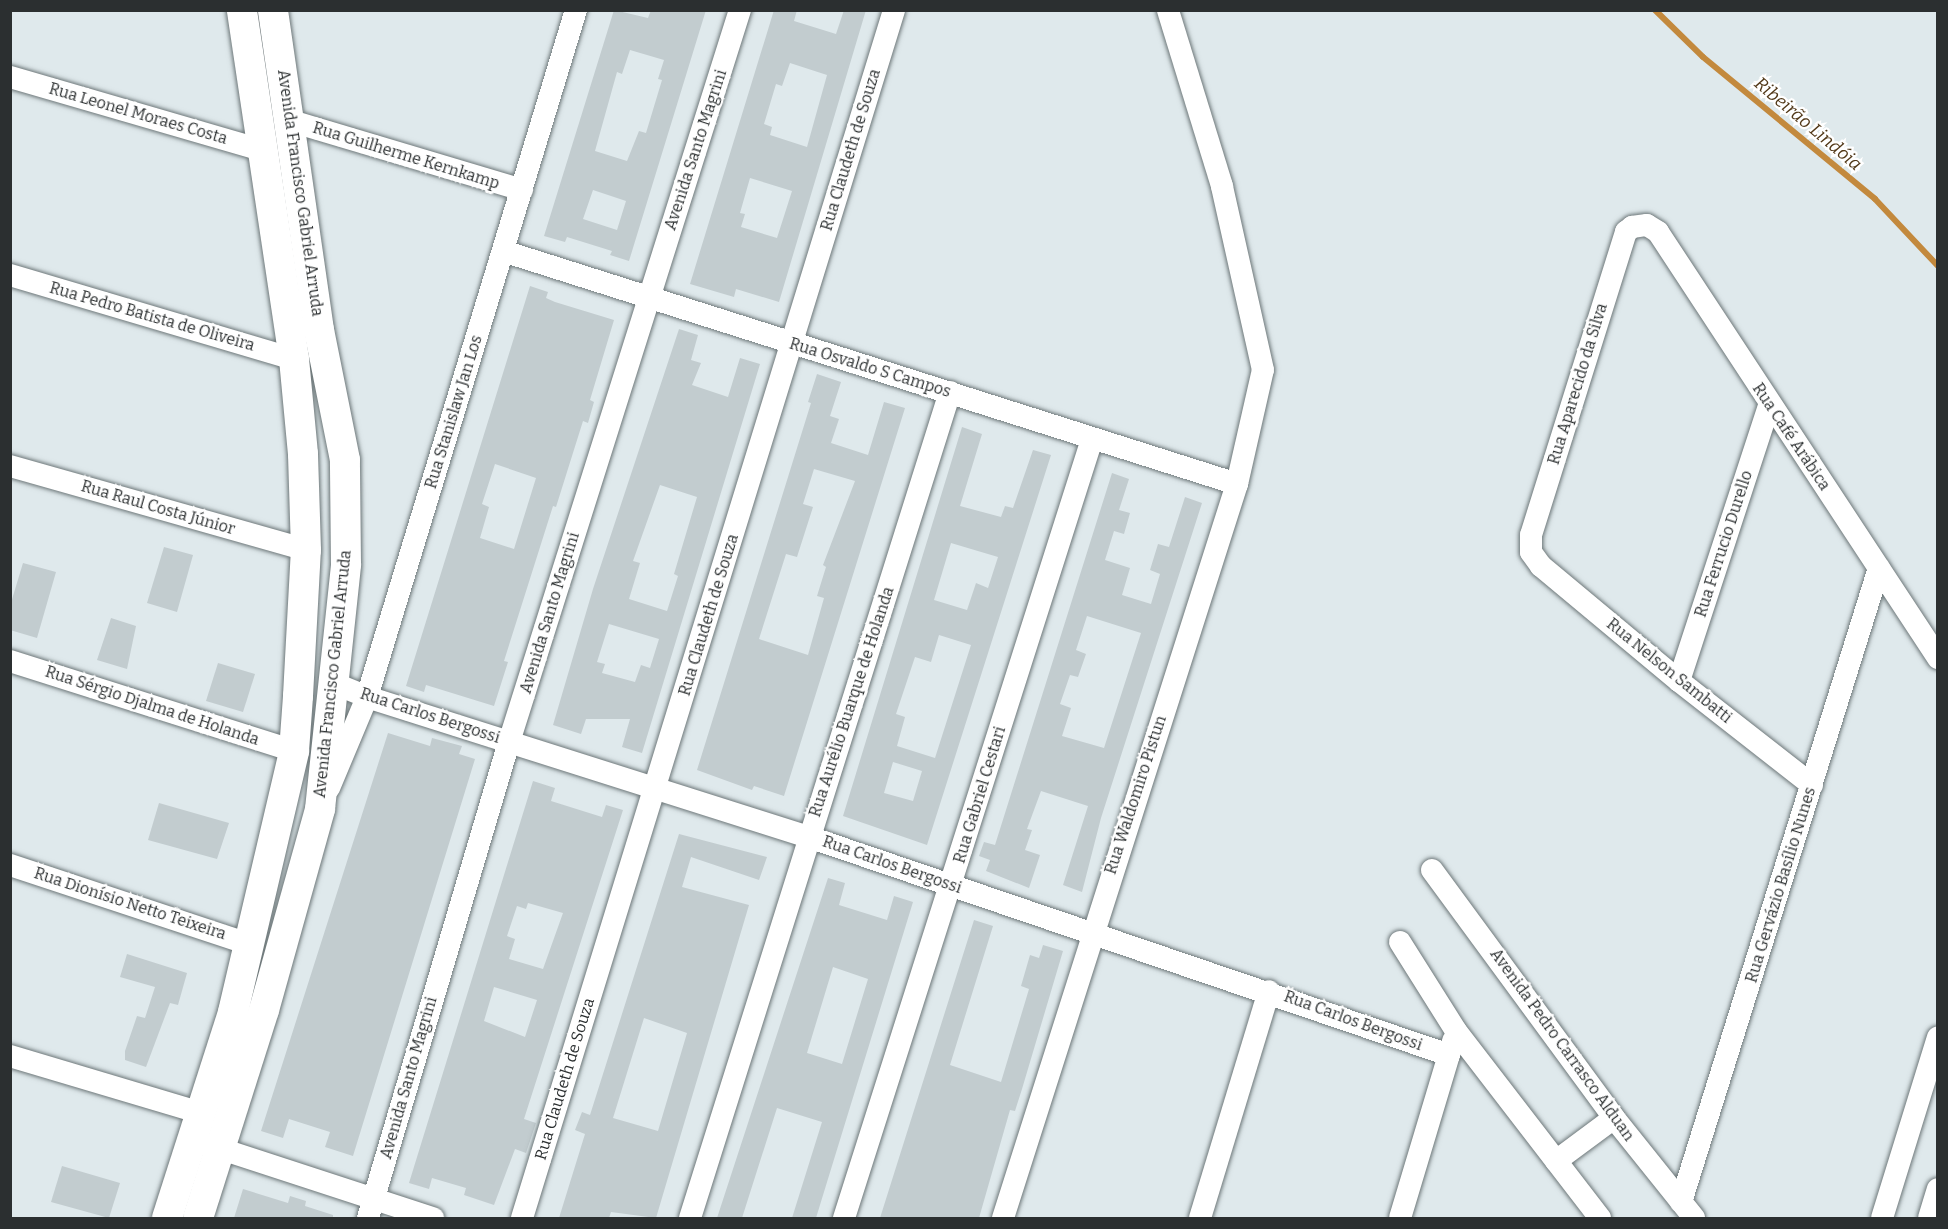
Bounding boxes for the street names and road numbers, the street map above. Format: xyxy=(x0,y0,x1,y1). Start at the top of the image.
street label: Avenida Santo Magrini xyxy=(661,67,731,233)
street label: Rua Claudeth de Souza xyxy=(817,67,885,233)
street label: Avenida Francisco Gabriel Arruda xyxy=(273,68,327,318)
street label: Rua Leonel Moraes Costa xyxy=(47,79,229,149)
street label: Rua Guilherme Kernkamp xyxy=(310,118,502,194)
street label: Rua Pedro Batista de Oliveira xyxy=(47,278,257,356)
street label: Rua Aparecido da Silva xyxy=(1544,301,1612,467)
street label: Rua Stanislaw Jan Los xyxy=(421,333,487,491)
street label: Rua Osvaldo S Campos xyxy=(787,334,953,402)
street label: Rua Café Arábica xyxy=(1748,380,1834,494)
street label: Rua Ferrucio Durello xyxy=(1691,468,1757,620)
street label: Rua Raul Costa Júnior xyxy=(79,477,237,539)
street label: Avenida Santo Magrini xyxy=(516,530,584,696)
street label: Rua Claudeth de Souza xyxy=(675,532,743,698)
street label: Avenida Francisco Gabriel Arruda xyxy=(310,549,356,799)
street label: Rua Aurélio Buarque de Holanda xyxy=(806,584,898,820)
street label: Rua Nelson Sambatti xyxy=(1602,615,1736,727)
street label: Rua Sérgio Djalma de Holanda xyxy=(43,662,261,750)
street label: Rua Carlos Bergossi xyxy=(358,684,502,748)
street label: Rua Waldomiro Pistun xyxy=(1101,713,1171,877)
street label: Rua Gabriel Cestari xyxy=(950,724,1010,866)
street label: Rua Gervázio Basílio Nunes xyxy=(1742,785,1820,985)
street label: Rua Carlos Bergossi xyxy=(820,832,964,898)
street label: Rua Dionísio Netto Teixeira xyxy=(32,864,228,944)
street label: Avenida Pedro Carrasco Alduan xyxy=(1486,945,1638,1145)
street label: Rua Carlos Bergossi xyxy=(1281,987,1425,1055)
street label: Avenida Santo Magrini xyxy=(377,995,441,1161)
street label: Rua Claudeth de Souza xyxy=(531,996,599,1162)

